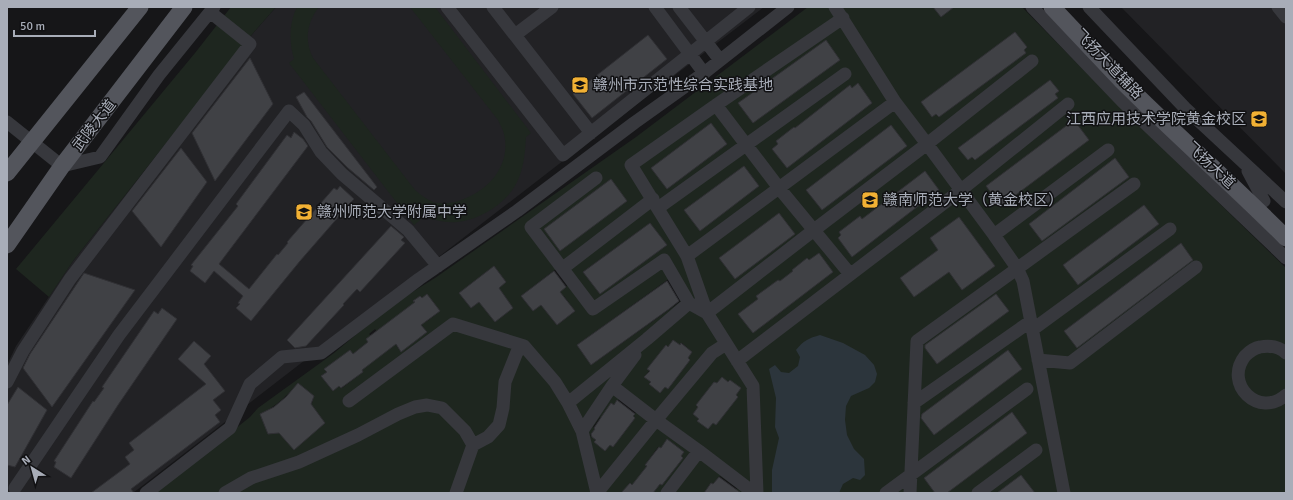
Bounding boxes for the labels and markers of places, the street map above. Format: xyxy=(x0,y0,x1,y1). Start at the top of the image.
school or university icon: 赣州市示范性综合实践基地 xyxy=(570,75,590,95)
place label: 赣州市示范性综合实践基地 xyxy=(593,76,773,94)
school or university icon: 江西应用技术学院黄金校区 xyxy=(1249,109,1269,129)
place label: 江西应用技术学院黄金校区 xyxy=(1066,110,1246,128)
school or university icon: 赣南师范大学（黄金校区） xyxy=(860,190,880,210)
place label: 赣南师范大学（黄金校区） xyxy=(883,191,1063,209)
school or university icon: 赣州师范大学附属中学 xyxy=(294,202,314,222)
place label: 赣州师范大学附属中学 xyxy=(317,203,467,221)

